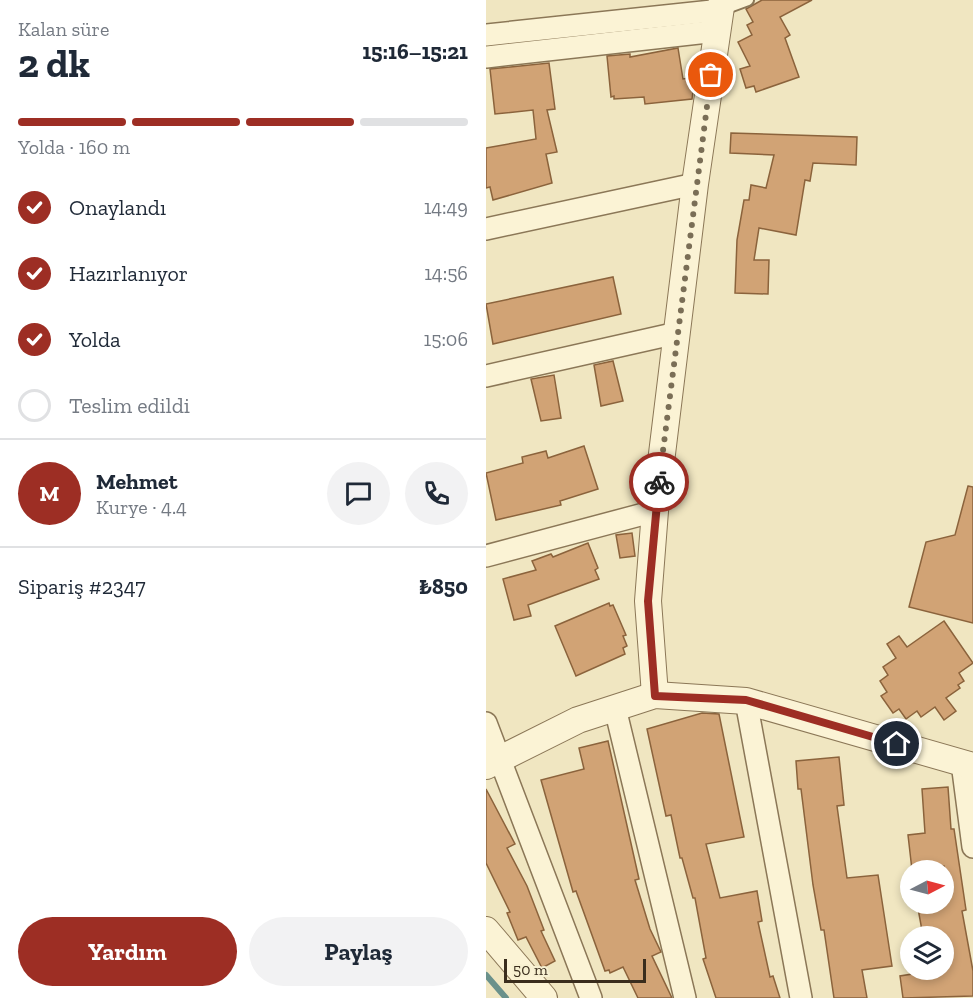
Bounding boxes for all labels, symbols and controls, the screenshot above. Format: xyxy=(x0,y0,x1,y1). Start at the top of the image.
text: Kalan süre xyxy=(18,17,109,41)
text: 15:16–15:21 xyxy=(362,38,468,65)
text: 2 dk xyxy=(18,40,90,87)
pin xyxy=(685,49,736,100)
icon: bag xyxy=(694,58,727,91)
text: Yolda · 160 m xyxy=(18,135,130,159)
icon: check xyxy=(18,191,51,224)
text: Onaylandı xyxy=(69,194,166,221)
text: 14:49 xyxy=(424,195,468,219)
icon: check xyxy=(18,257,51,290)
text: Hazırlanıyor xyxy=(69,260,188,287)
text: 14:56 xyxy=(424,261,468,285)
icon: check xyxy=(18,323,51,356)
text: Yolda xyxy=(69,326,121,353)
text: 15:06 xyxy=(423,327,468,351)
text: Teslim edildi xyxy=(69,392,190,419)
courier xyxy=(629,452,689,512)
button: chat xyxy=(327,462,390,525)
button: phone xyxy=(405,462,468,525)
icon: bike xyxy=(643,466,676,499)
text: Mehmet xyxy=(96,468,177,495)
text: M xyxy=(40,480,59,507)
text: Kurye · 4.4 xyxy=(96,495,187,519)
text: Sipariş #2347 xyxy=(18,573,146,600)
text: ₺850 xyxy=(419,573,468,600)
pin xyxy=(871,718,922,769)
icon: home xyxy=(880,727,913,760)
north arrow xyxy=(900,860,954,914)
map controls xyxy=(900,860,954,980)
button: Yardım xyxy=(18,917,237,986)
button: Paylaş xyxy=(249,917,468,986)
button: layers xyxy=(900,926,954,980)
scale bar xyxy=(504,956,646,984)
text: 50 m xyxy=(513,960,548,979)

